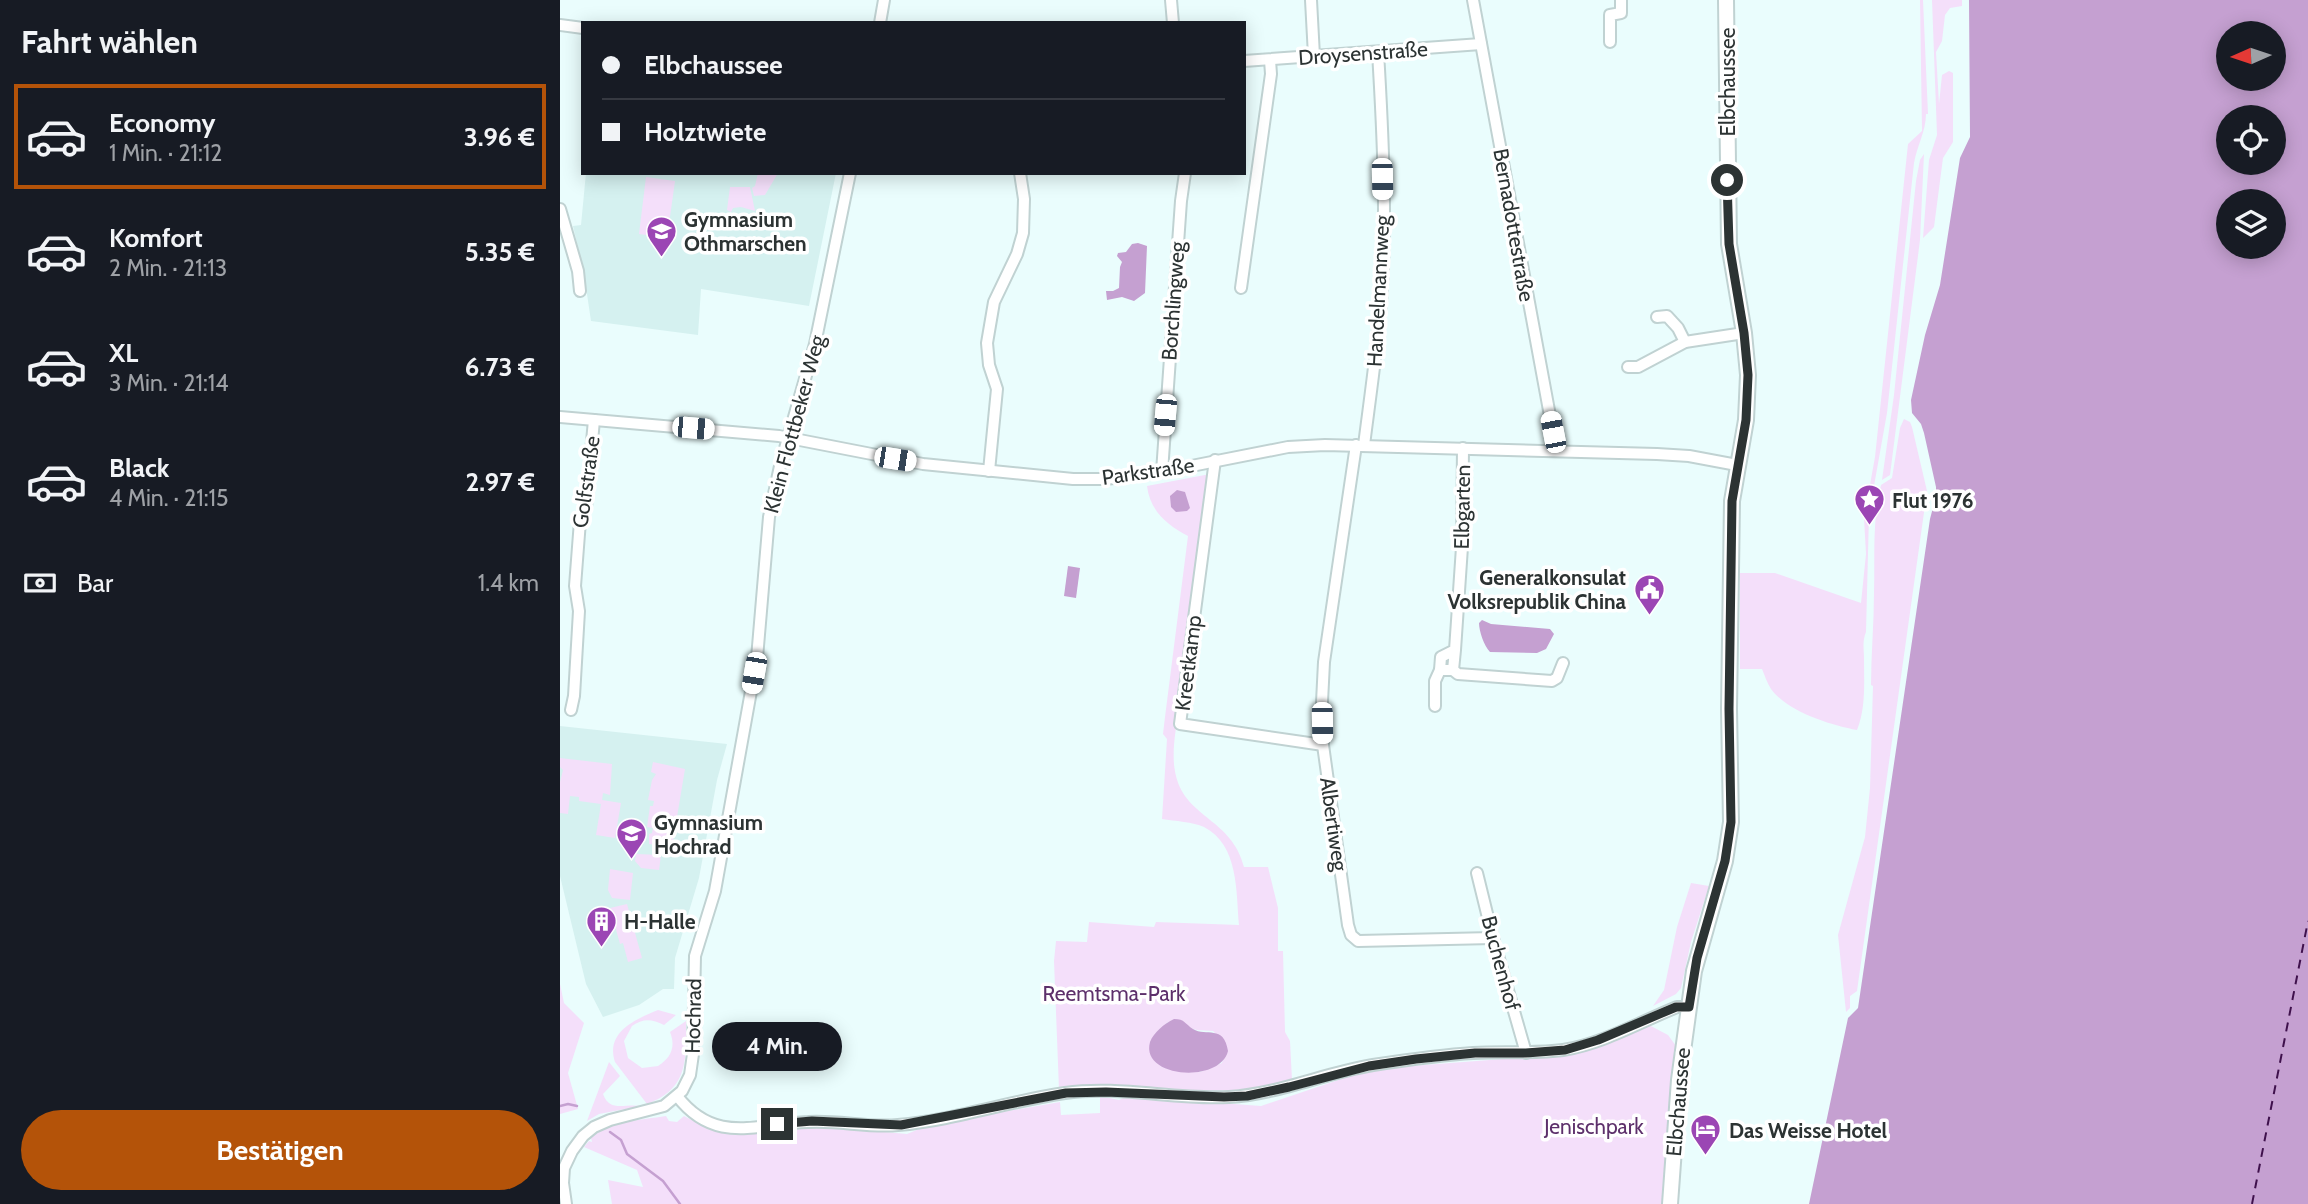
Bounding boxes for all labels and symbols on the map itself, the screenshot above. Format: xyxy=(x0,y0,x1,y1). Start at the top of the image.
north arrow xyxy=(2216,21,2286,91)
street label: Elbchaussee xyxy=(1715,27,1740,137)
street label: Droysenstraße xyxy=(1297,36,1429,70)
street label: Bernadottestraße xyxy=(1488,147,1540,304)
car xyxy=(1372,158,1393,200)
route start xyxy=(1711,164,1743,196)
place label: Gymnasium Othmarschen xyxy=(684,207,807,256)
school or university icon: Gymnasium Othmarschen xyxy=(644,214,678,258)
street label: Handelmannweg xyxy=(1362,214,1394,368)
street label: Borchlingweg xyxy=(1156,240,1190,361)
street label: Klein Flottbeker Weg xyxy=(758,332,830,516)
car xyxy=(1153,393,1178,437)
car xyxy=(1539,409,1568,455)
car xyxy=(672,416,715,440)
street label: Golfstraße xyxy=(567,434,605,530)
car xyxy=(873,445,918,473)
street label: Parkstraße xyxy=(1100,452,1196,490)
street label: Elbgarten xyxy=(1449,464,1475,550)
place icon: Flut 1976 xyxy=(1852,483,1886,527)
place label: Flut 1976 xyxy=(1892,488,1973,513)
place label: Generalkonsulat Volksrepublik China xyxy=(1447,565,1627,614)
public building icon: Generalkonsulat Volksrepublik China xyxy=(1632,572,1666,616)
street label: Kreetkamp xyxy=(1170,614,1206,712)
car xyxy=(741,650,768,696)
car xyxy=(1312,702,1333,744)
street label: Albertiweg xyxy=(1315,775,1353,873)
place label: Gymnasium Hochrad xyxy=(654,810,763,859)
school or university icon: Gymnasium Hochrad xyxy=(614,817,648,861)
building icon: H-Halle xyxy=(584,904,618,948)
place label: H-Halle xyxy=(624,909,696,934)
street label: Buchenhof xyxy=(1476,913,1526,1013)
street label: Hochrad xyxy=(680,978,706,1054)
park label: Reemtsma-Park xyxy=(1042,981,1186,1006)
callout: 4 Min. xyxy=(712,1023,842,1072)
street label: Elbchaussee xyxy=(1661,1046,1695,1157)
route end xyxy=(761,1108,793,1140)
hotel icon: Das Weisse Hotel xyxy=(1689,1113,1723,1157)
park label: Jenischpark xyxy=(1543,1114,1644,1139)
place label: Das Weisse Hotel xyxy=(1729,1118,1887,1143)

